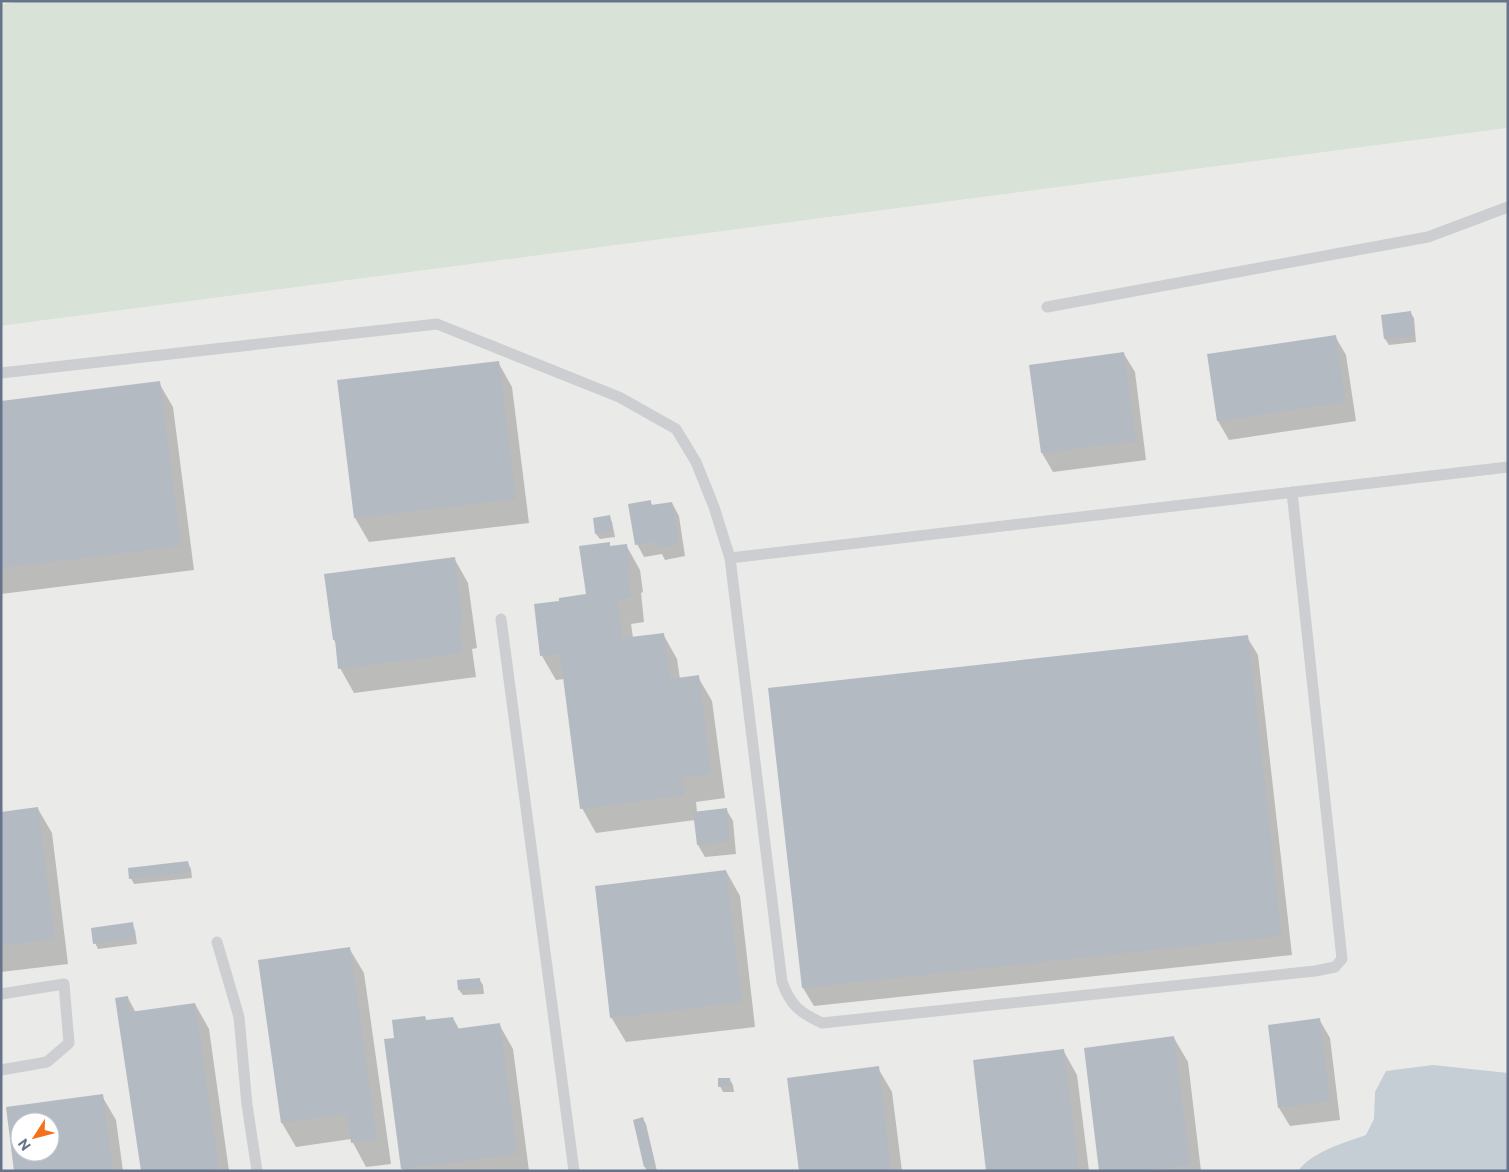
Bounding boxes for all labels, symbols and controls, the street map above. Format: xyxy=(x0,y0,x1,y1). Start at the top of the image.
north arrow xyxy=(10,1112,60,1162)
text: N xyxy=(14,1136,34,1154)

